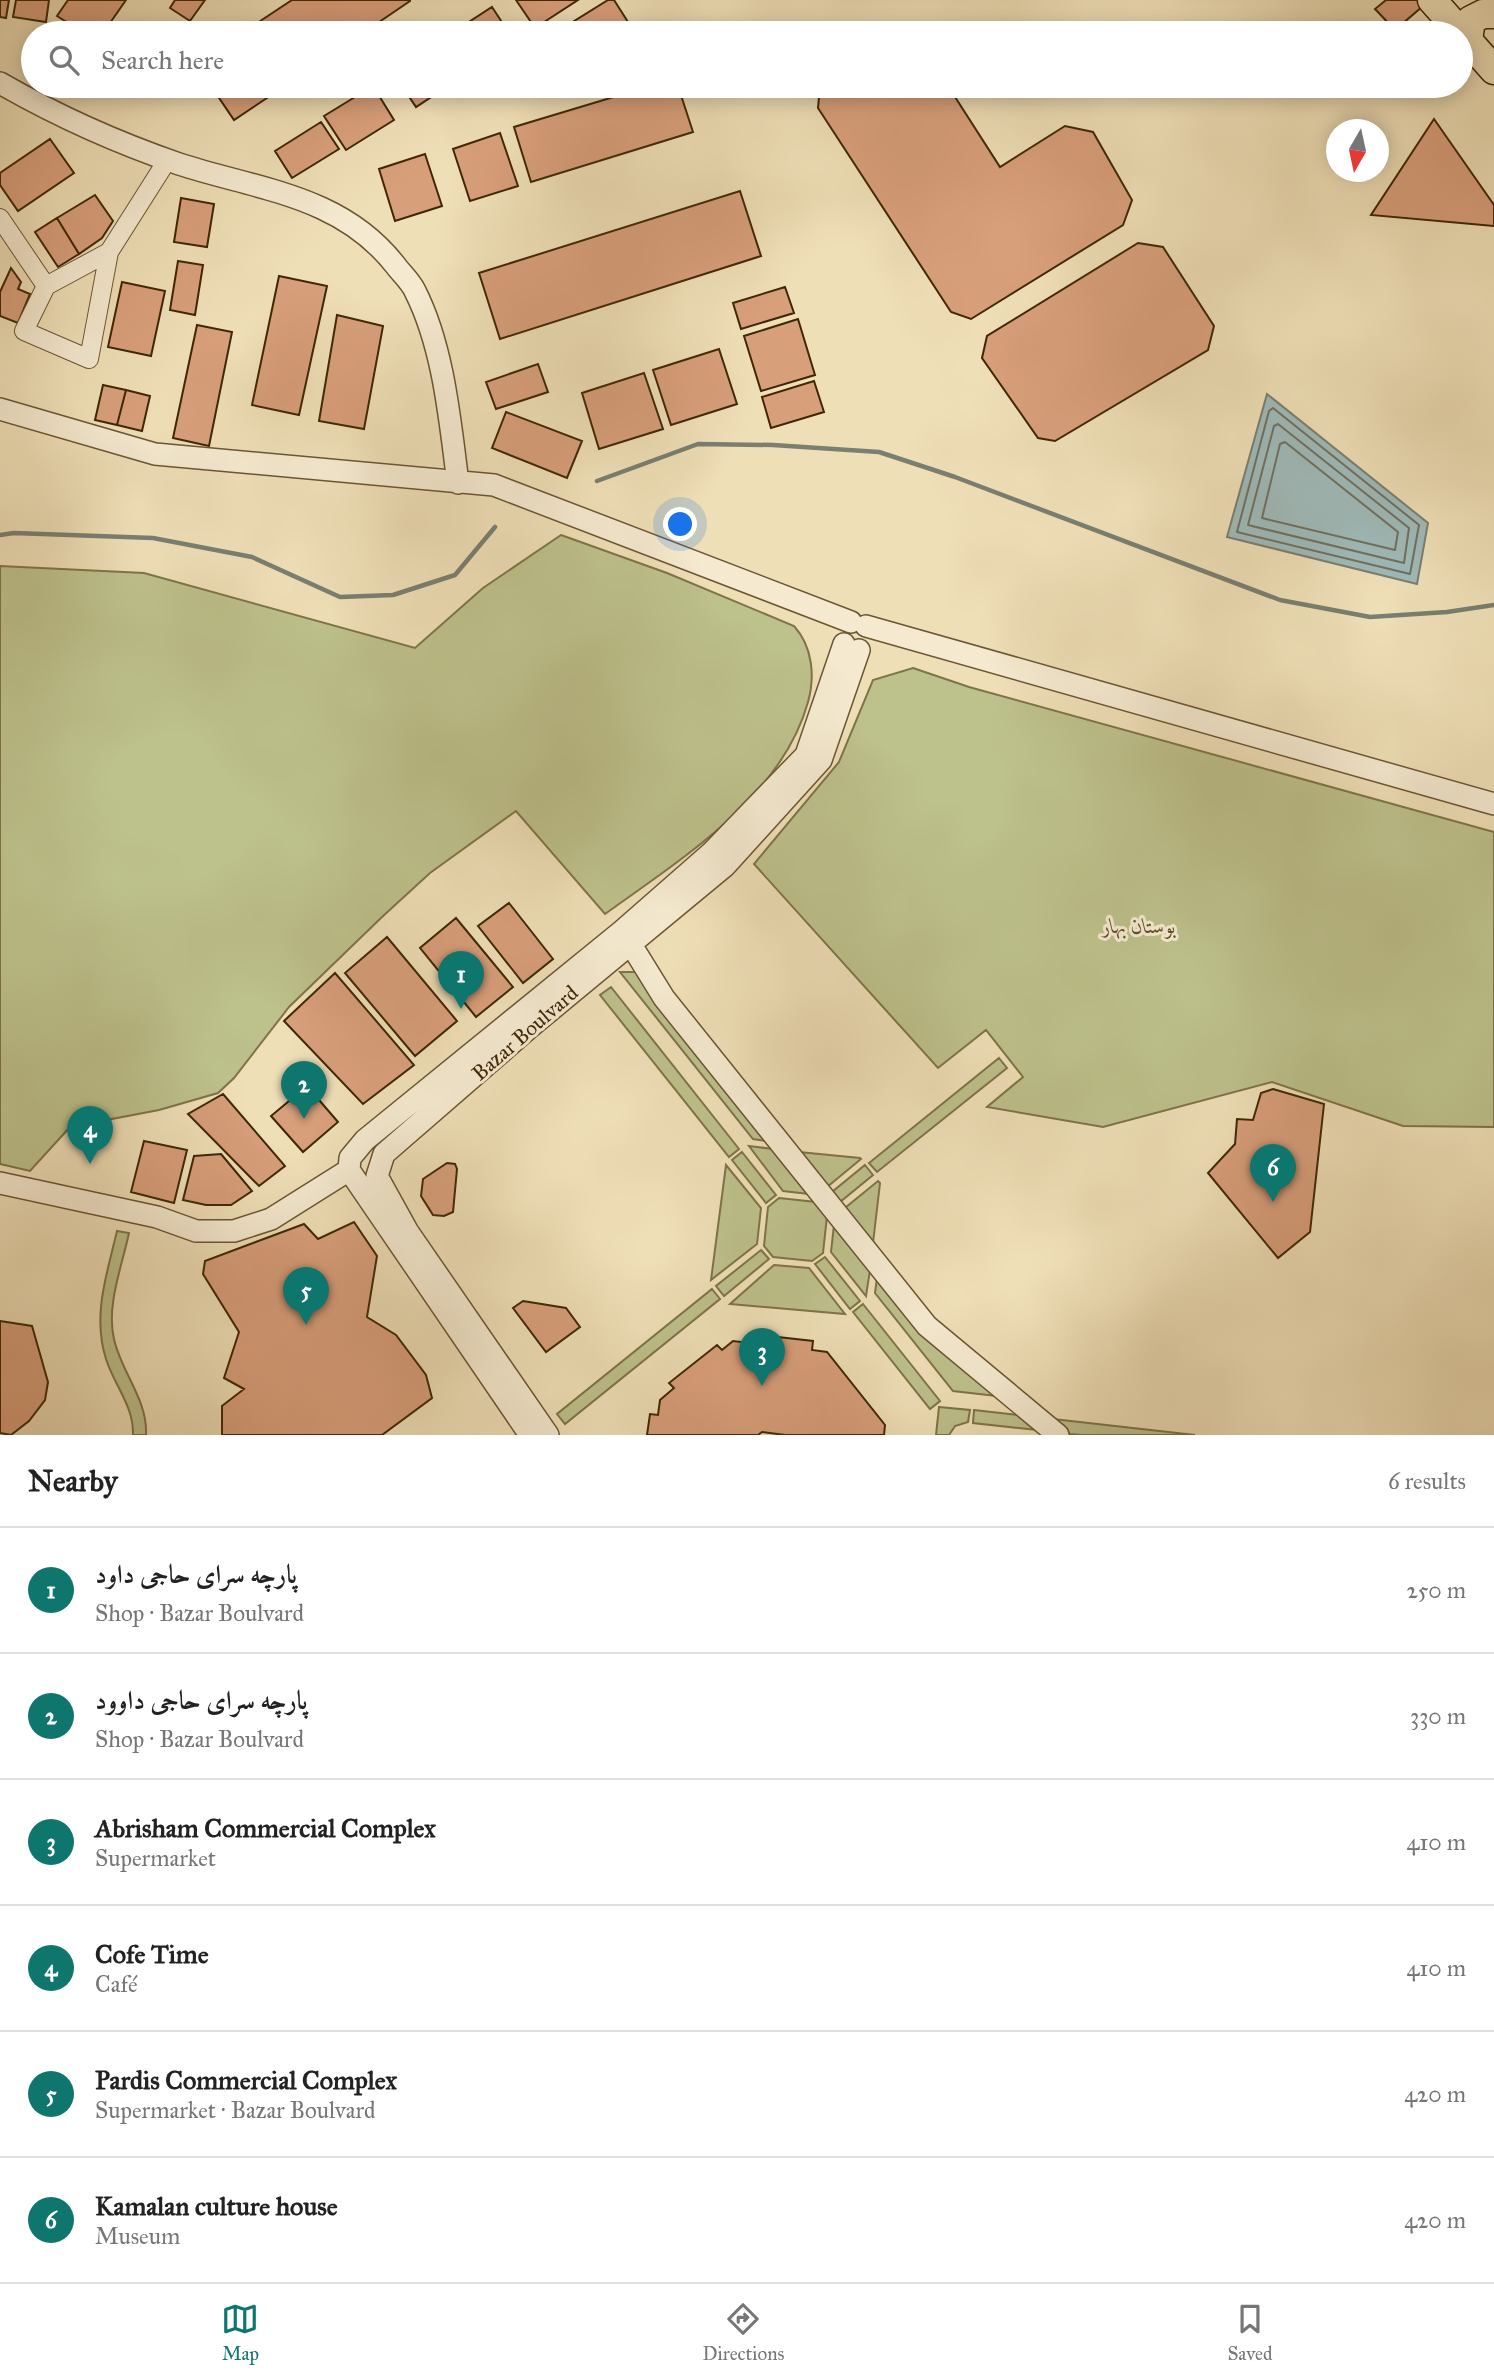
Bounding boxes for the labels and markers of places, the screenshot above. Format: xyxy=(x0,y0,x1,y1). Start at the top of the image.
pin: 1 xyxy=(438,951,484,1009)
pin: 2 xyxy=(281,1061,327,1119)
pin: 4 xyxy=(67,1106,113,1164)
pin: 6 xyxy=(1250,1144,1296,1202)
pin: 5 xyxy=(283,1267,329,1325)
pin: 3 xyxy=(739,1328,785,1386)

